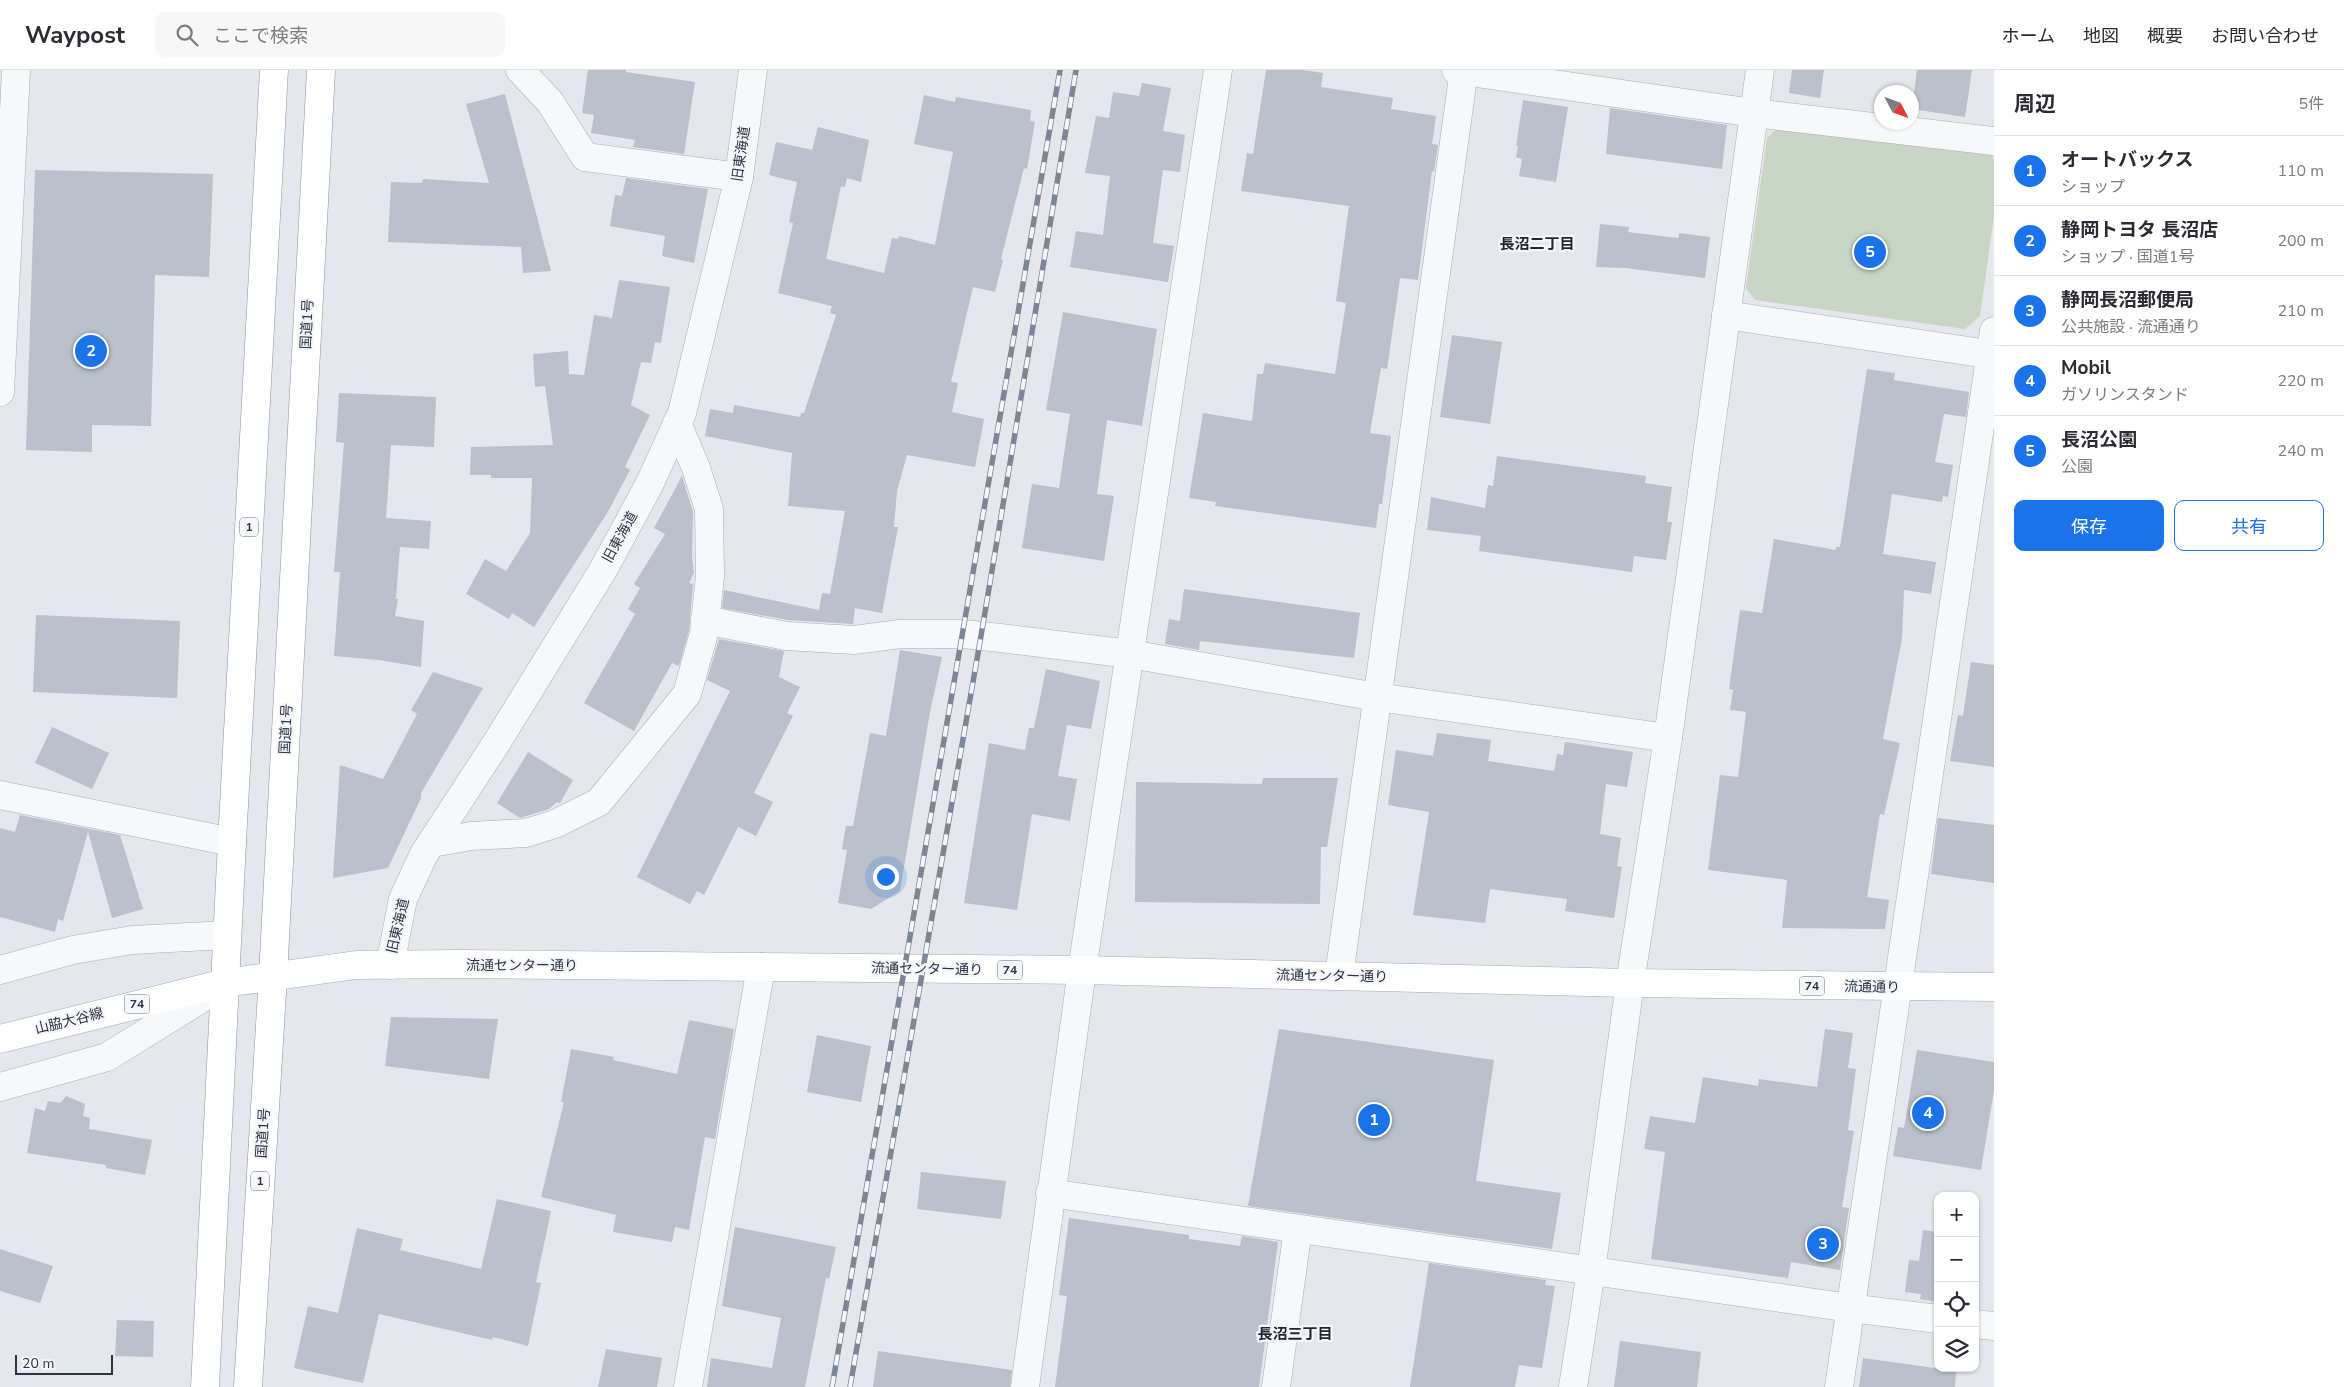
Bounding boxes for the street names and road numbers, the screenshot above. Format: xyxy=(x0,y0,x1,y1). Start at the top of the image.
street label: 旧東海道 xyxy=(728,125,754,183)
street label: 国道1号 xyxy=(296,298,318,350)
street label: 旧東海道 xyxy=(598,508,642,566)
road number: 1 xyxy=(240,518,258,537)
street label: 国道1号 xyxy=(275,703,297,755)
street label: 旧東海道 xyxy=(382,897,414,955)
street label: 流通センター通り xyxy=(466,956,578,975)
street label: 流通センター通り xyxy=(871,959,983,979)
road number: 74 xyxy=(998,960,1022,980)
street label: 流通センター通り xyxy=(1276,966,1388,986)
road number: 74 xyxy=(1800,976,1824,996)
street label: 流通通り xyxy=(1844,977,1900,997)
road number: 74 xyxy=(124,994,150,1014)
street label: 山脇大谷線 xyxy=(33,1003,105,1039)
street label: 国道1号 xyxy=(252,1107,274,1159)
road number: 1 xyxy=(251,1172,269,1190)

